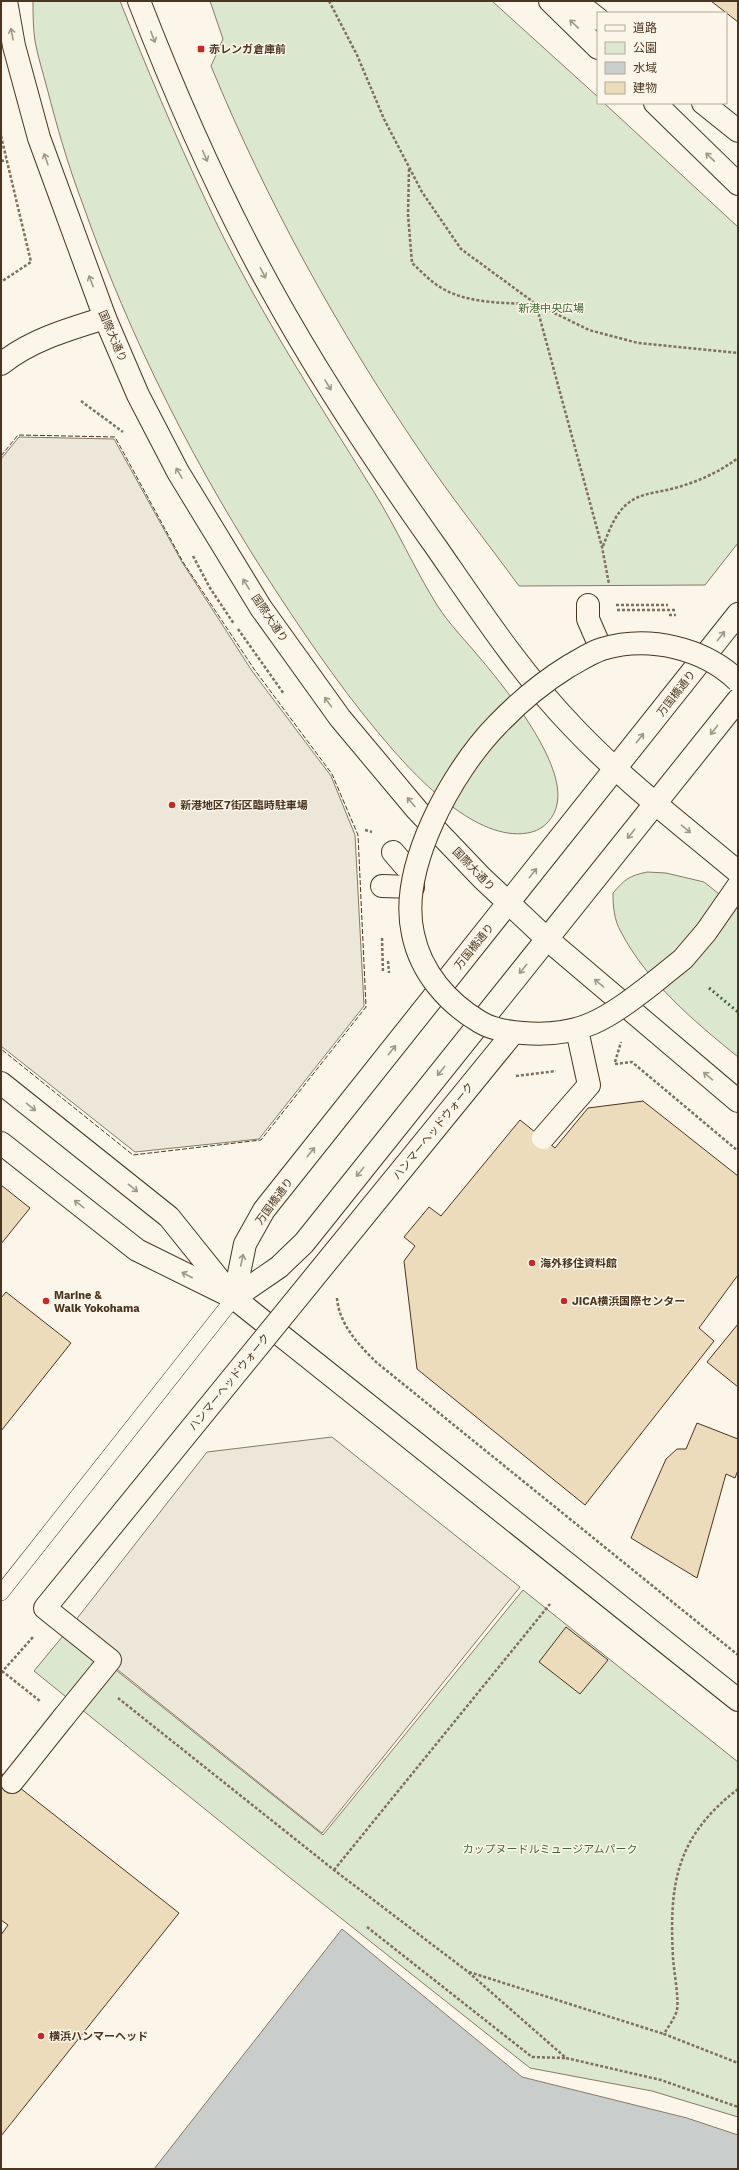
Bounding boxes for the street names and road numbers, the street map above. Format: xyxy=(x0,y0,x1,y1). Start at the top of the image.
street label: 国際大通り xyxy=(96,308,129,364)
street label: 国際大通り xyxy=(249,592,290,645)
street label: 万国橋通り xyxy=(654,668,698,719)
street label: 国際大通り xyxy=(450,845,497,894)
street label: 万国橋通り xyxy=(452,921,497,972)
street label: ハンマーヘッドウォーク xyxy=(390,1080,477,1182)
street label: 万国橋通り xyxy=(253,1175,296,1227)
street label: ハンマーヘッドウォーク xyxy=(186,1331,273,1433)

